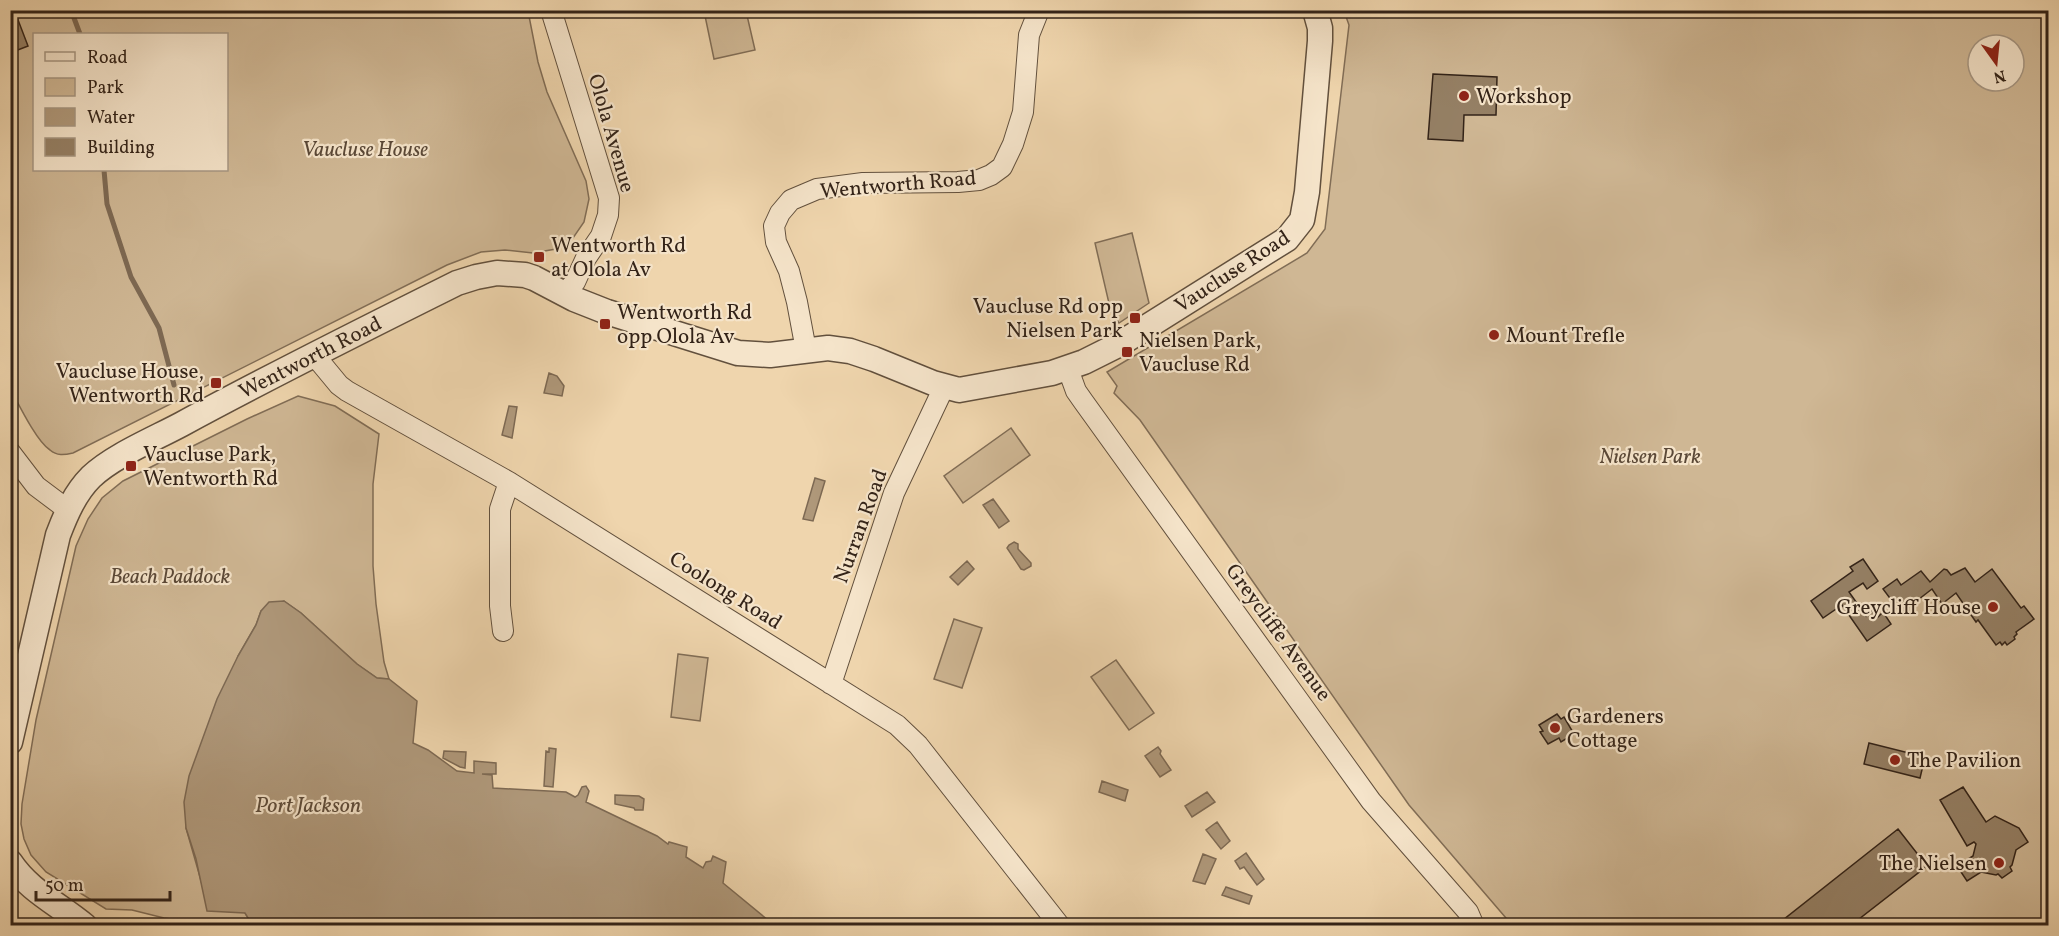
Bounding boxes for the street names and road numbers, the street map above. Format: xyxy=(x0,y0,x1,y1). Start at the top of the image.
street label: Olola Avenue xyxy=(580,71,641,196)
street label: Wentworth Road xyxy=(819,164,977,207)
street label: Vaucluse Road xyxy=(1169,224,1296,320)
street label: Wentworth Road xyxy=(234,310,387,407)
street label: Nurran Road xyxy=(827,465,895,588)
street label: Coolong Road xyxy=(663,545,787,638)
street label: Greycliffe Avenue xyxy=(1218,558,1338,707)

